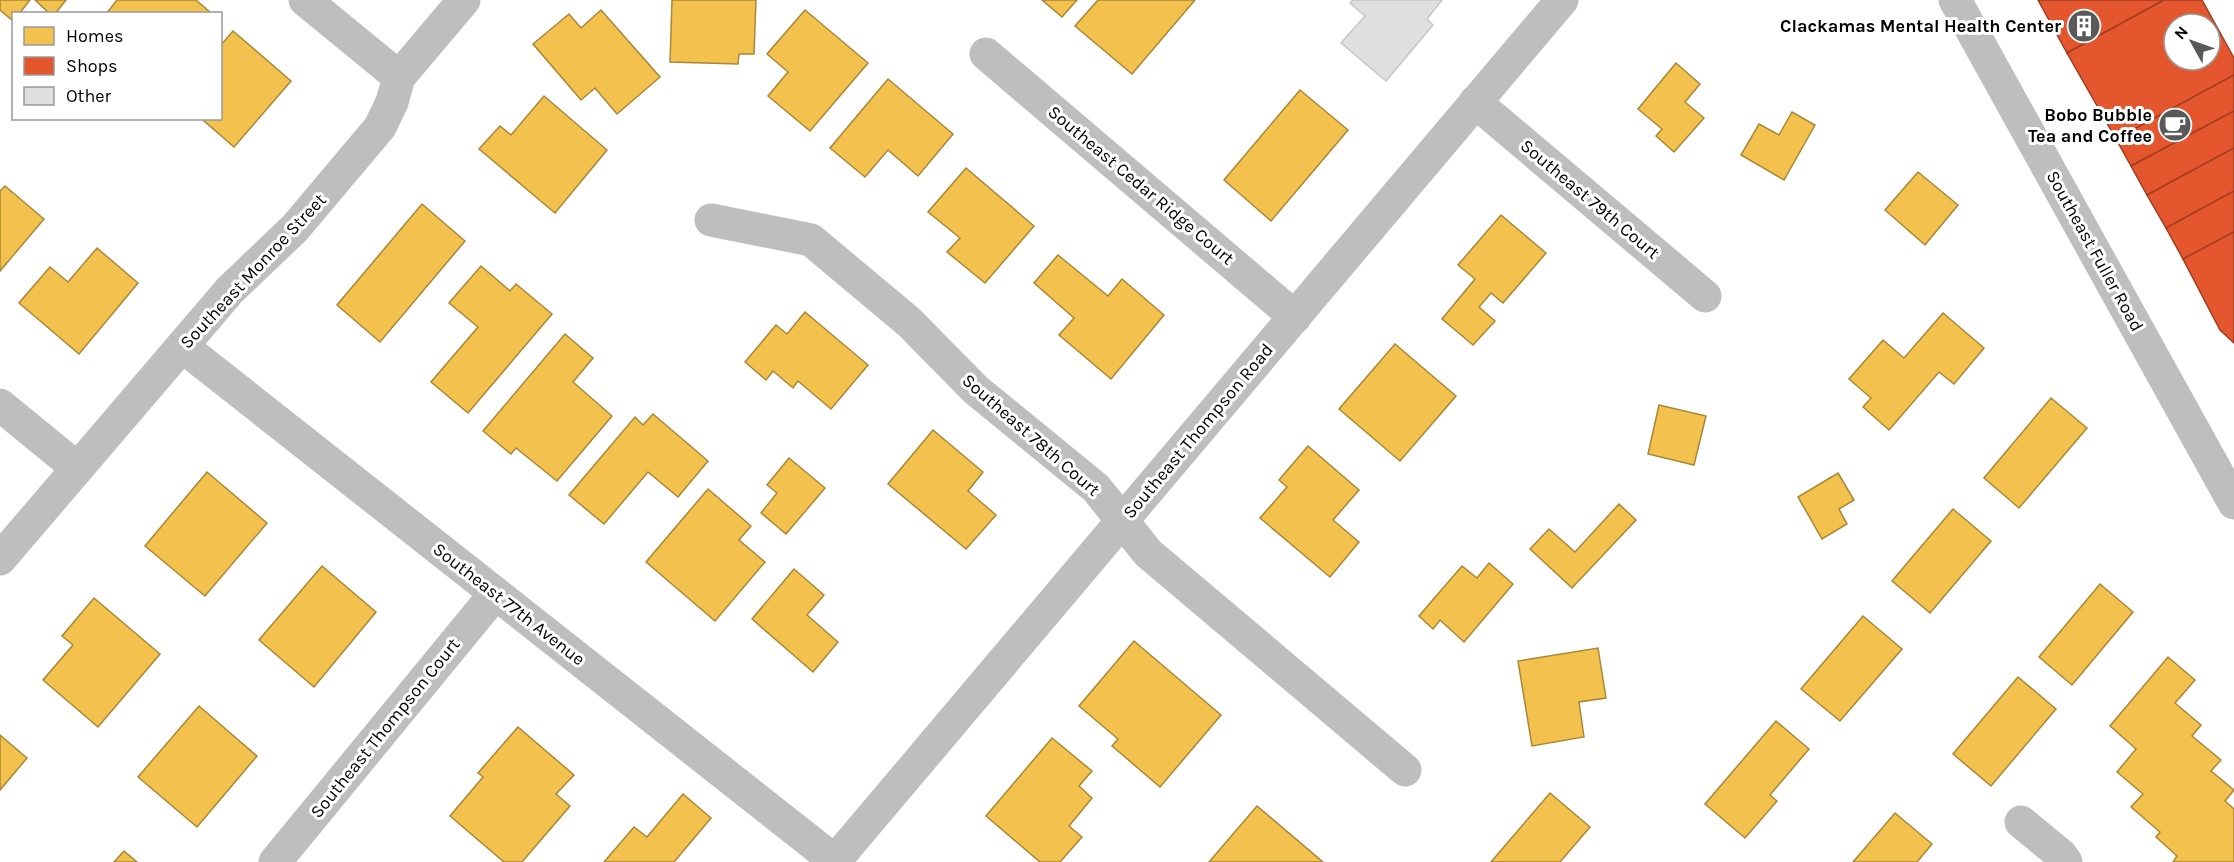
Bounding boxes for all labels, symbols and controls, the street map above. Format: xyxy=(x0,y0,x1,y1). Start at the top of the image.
building icon: Clackamas Mental Health Center xyxy=(2066,8,2102,44)
legend xyxy=(12,12,222,120)
north arrow xyxy=(2162,12,2222,72)
place label: Clackamas Mental Health Center xyxy=(1780,15,2061,37)
text: N xyxy=(2170,22,2192,43)
text: Homes xyxy=(66,25,123,47)
text: Shops xyxy=(66,55,118,77)
text: Other xyxy=(66,85,111,107)
street label: Southeast Cedar Ridge Court xyxy=(1043,101,1239,270)
place label: Bobo Bubble Tea and Coffee xyxy=(2028,104,2152,147)
cafe icon: Bobo Bubble Tea and Coffee xyxy=(2157,107,2193,143)
street label: Southeast 79th Court xyxy=(1516,134,1664,264)
street label: Southeast Fuller Road xyxy=(2042,167,2148,335)
street label: Southeast Monroe Street xyxy=(175,189,331,353)
street label: Southeast Thompson Road xyxy=(1118,339,1278,523)
street label: Southeast 78th Court xyxy=(958,369,1105,501)
street label: Southeast 77th Avenue xyxy=(429,538,589,670)
street label: Southeast Thompson Court xyxy=(306,633,465,823)

